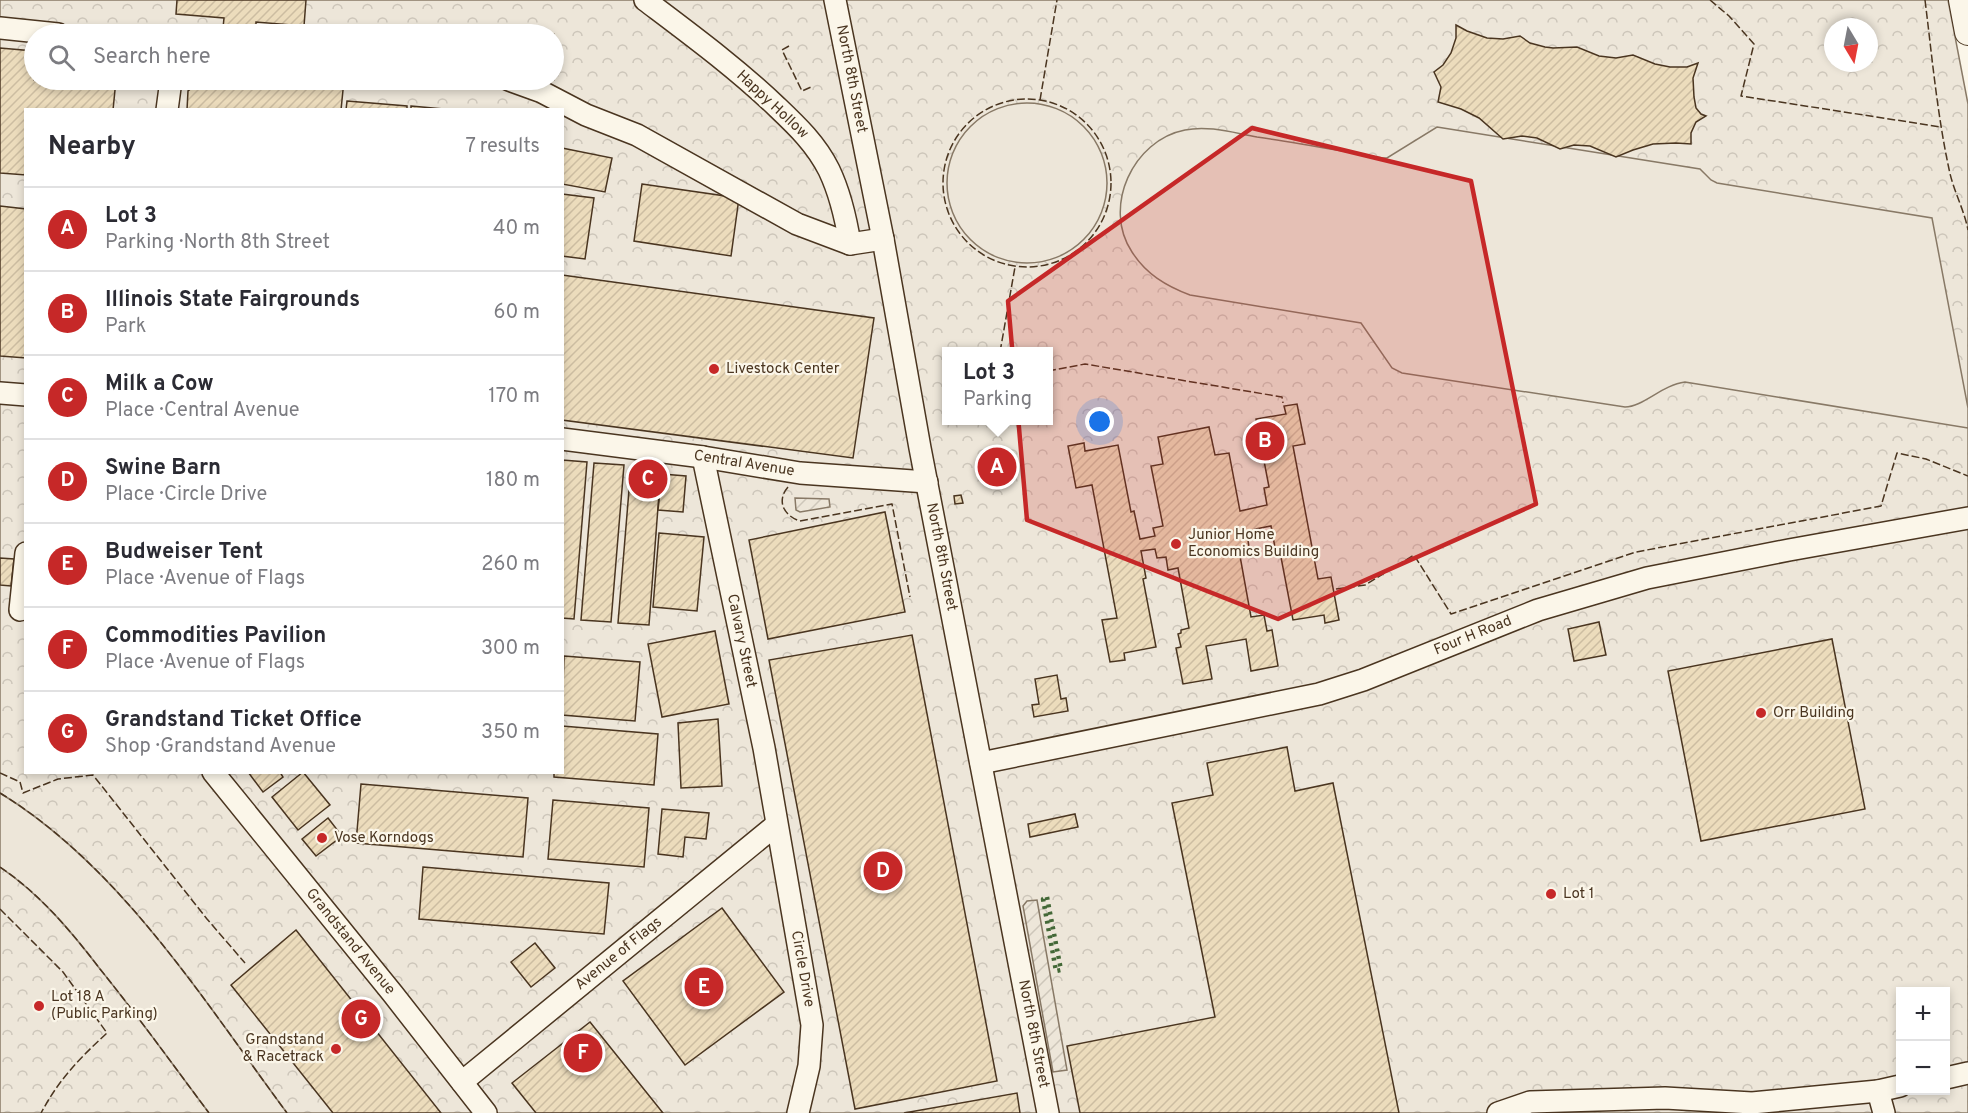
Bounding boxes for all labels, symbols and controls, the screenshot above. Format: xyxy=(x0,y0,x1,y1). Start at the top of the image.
north arrow xyxy=(1824,18,1878,72)
street label: North 8th Street xyxy=(831,23,871,135)
search box xyxy=(24,24,564,90)
icon: search xyxy=(45,41,78,74)
text: Search here xyxy=(93,44,211,71)
street label: Happy Hollow xyxy=(732,67,812,144)
text: Nearby xyxy=(48,131,136,164)
text: 7 results xyxy=(465,134,540,160)
text: Lot 3 xyxy=(105,203,157,230)
text: A xyxy=(60,216,75,242)
text: 40 m xyxy=(493,216,540,242)
text: Parking · North 8th Street xyxy=(105,230,330,256)
text: Illinois State Fairgrounds xyxy=(105,287,360,314)
text: B xyxy=(61,300,74,326)
text: 60 m xyxy=(494,300,540,326)
text: Park xyxy=(105,314,146,340)
popup xyxy=(942,347,1053,425)
place label: Livestock Center xyxy=(726,360,840,379)
text: Lot 3 xyxy=(963,360,1015,387)
marker: Livestock Center xyxy=(707,362,721,376)
text: Milk a Cow xyxy=(105,371,214,398)
text: C xyxy=(61,384,74,410)
text: 170 m xyxy=(488,384,540,410)
text: Parking xyxy=(963,387,1032,413)
text: Place · Central Avenue xyxy=(105,398,300,424)
your location xyxy=(1085,407,1114,436)
pin: B xyxy=(1246,418,1284,464)
pin: A xyxy=(978,444,1016,490)
street label: Central Avenue xyxy=(692,447,796,481)
text: Swine Barn xyxy=(105,455,221,482)
pin: C xyxy=(628,456,668,502)
text: D xyxy=(60,468,75,494)
text: 180 m xyxy=(486,468,540,494)
text: Place · Circle Drive xyxy=(105,482,267,508)
street label: North 8th Street xyxy=(921,501,961,613)
place label: Junior Home Economics Building xyxy=(1188,526,1319,562)
marker: Junior Home Economics Building xyxy=(1169,537,1183,551)
text: Budweiser Tent xyxy=(105,539,263,566)
text: E xyxy=(61,552,74,578)
text: 260 m xyxy=(481,552,540,578)
text: Place · Avenue of Flags xyxy=(105,566,305,592)
street label: Calvary Street xyxy=(722,592,760,690)
street label: Four H Road xyxy=(1431,612,1515,660)
text: Commodities Pavilion xyxy=(105,623,326,650)
text: F xyxy=(62,636,73,662)
text: 300 m xyxy=(481,636,540,662)
text: Place · Avenue of Flags xyxy=(105,650,305,676)
place label: Orr Building xyxy=(1773,704,1855,723)
marker: Orr Building xyxy=(1754,706,1768,720)
text: Grandstand Ticket Office xyxy=(105,707,362,734)
text: G xyxy=(61,720,74,746)
text: 350 m xyxy=(481,720,540,746)
text: Shop · Grandstand Avenue xyxy=(105,734,336,760)
place label: Vose Korndogs xyxy=(334,829,434,848)
marker: Vose Korndogs xyxy=(315,831,329,845)
pin: D xyxy=(864,848,902,894)
street label: Grandstand Avenue xyxy=(301,885,399,999)
place label: Lot 1 xyxy=(1563,885,1594,904)
marker: Lot 1 xyxy=(1544,887,1558,901)
street label: Avenue of Flags xyxy=(572,913,666,995)
street label: Circle Drive xyxy=(786,929,818,1009)
pin: E xyxy=(684,964,724,1010)
street label: North 8th Street xyxy=(1013,978,1053,1090)
map controls xyxy=(1896,987,1950,1095)
button: + xyxy=(1896,987,1950,1041)
place label: Lot 18 A (Public Parking) xyxy=(51,988,158,1024)
pin: G xyxy=(342,996,380,1042)
marker: Lot 18 A (Public Parking) xyxy=(32,999,46,1013)
pin: F xyxy=(564,1030,602,1076)
place label: Grandstand & Racetrack xyxy=(243,1031,324,1067)
button: − xyxy=(1896,1041,1950,1095)
marker: Grandstand & Racetrack xyxy=(329,1042,343,1056)

